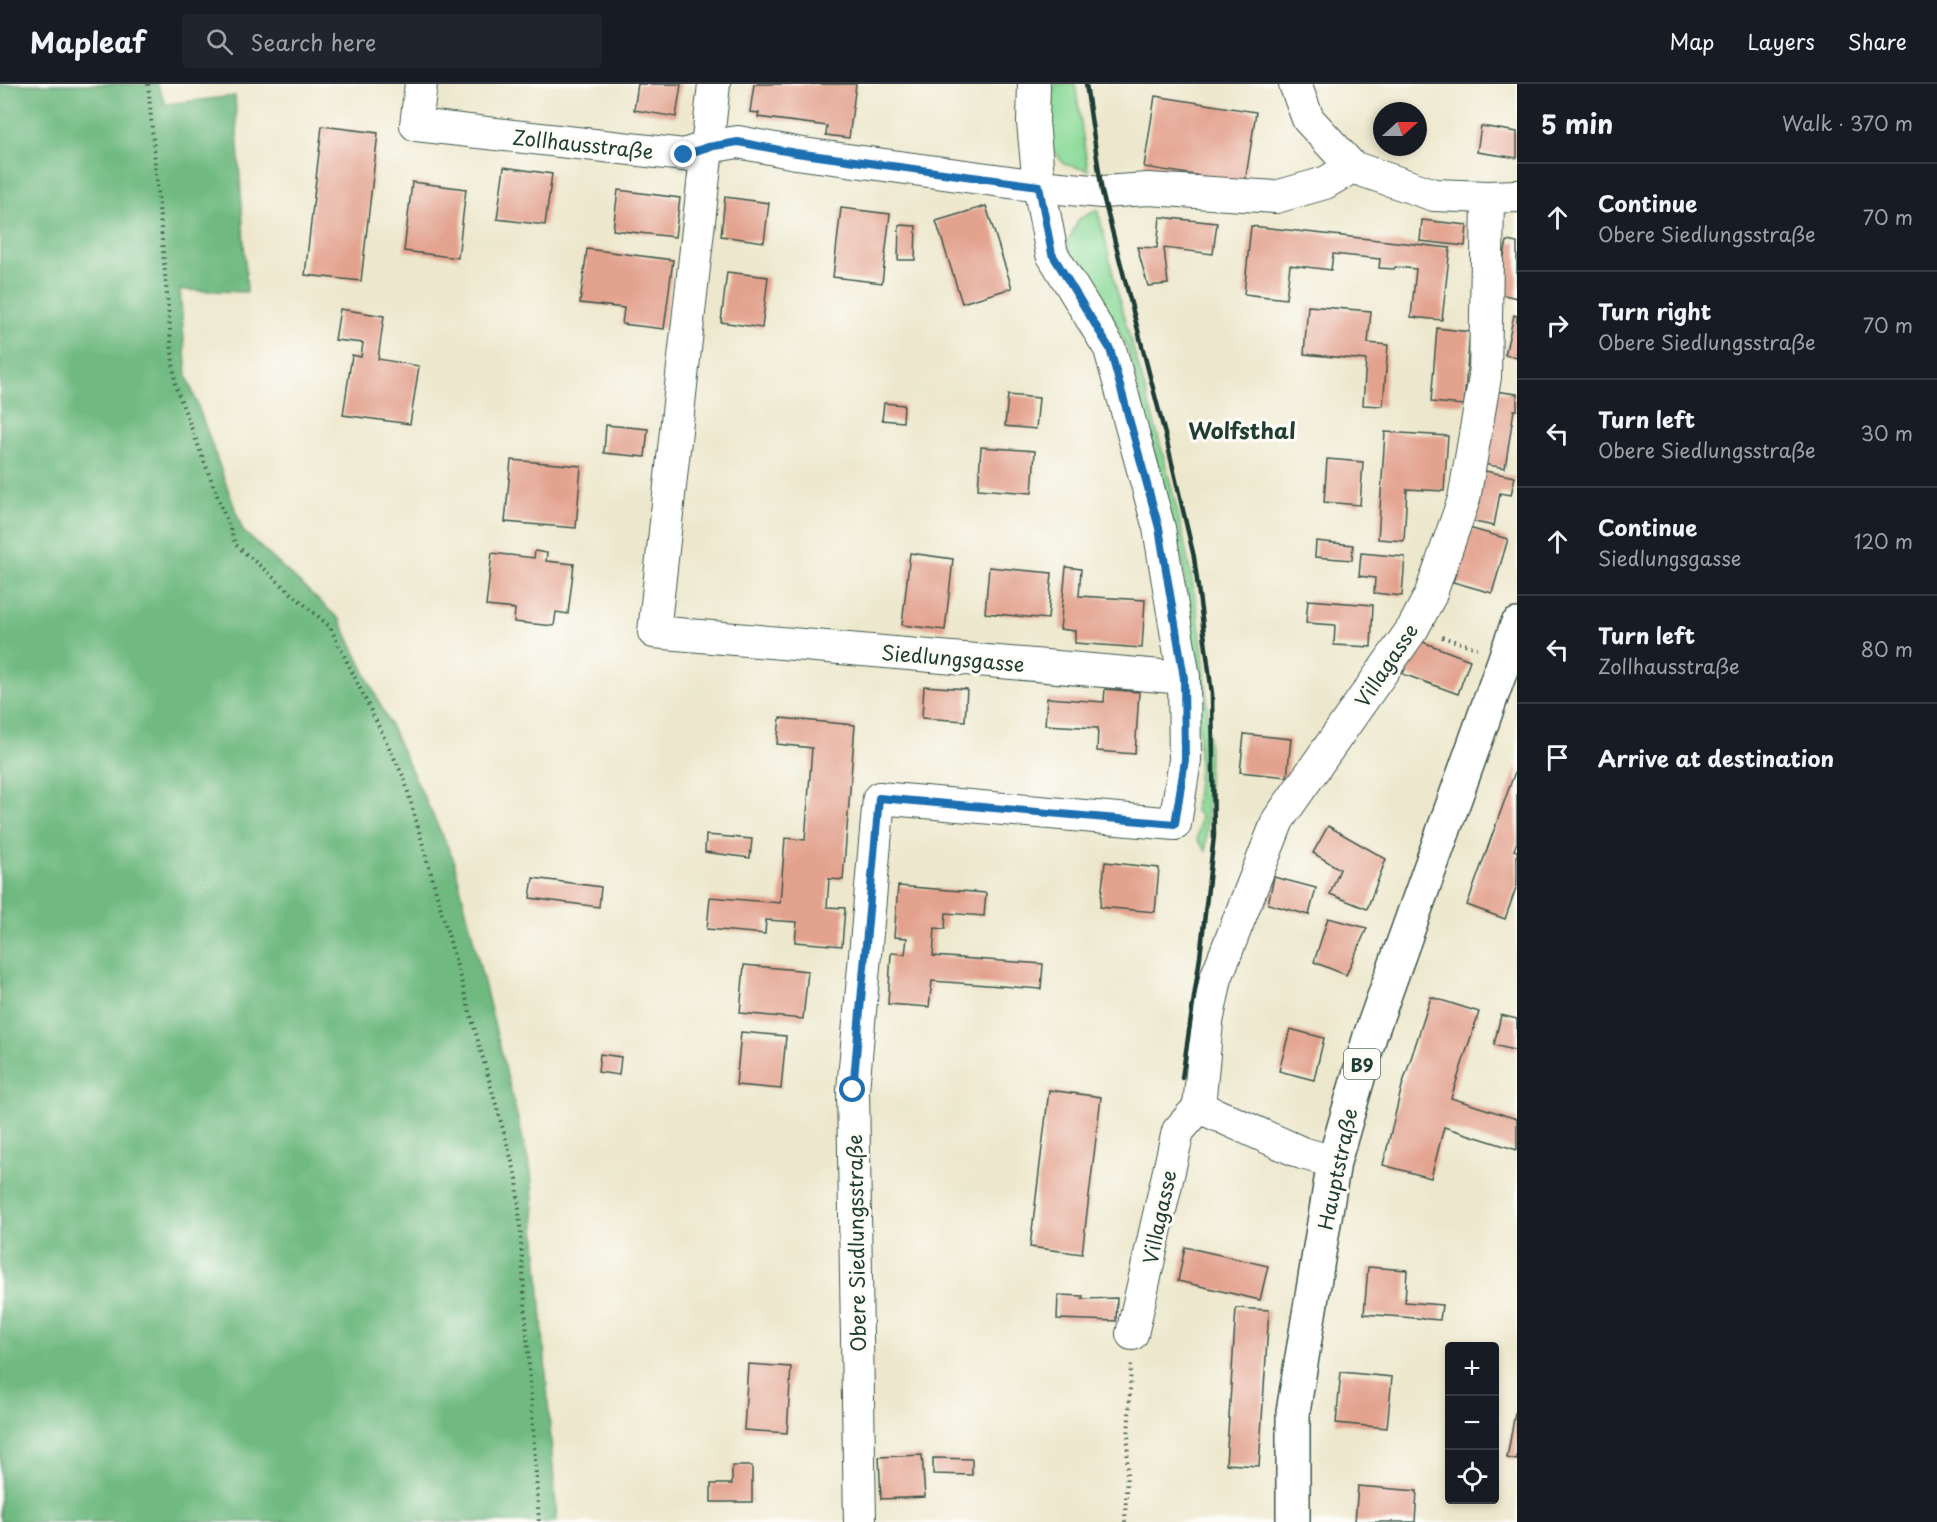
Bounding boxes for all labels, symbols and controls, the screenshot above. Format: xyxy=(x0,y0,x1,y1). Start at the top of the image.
search box xyxy=(182,14,602,68)
text: Mapleaf xyxy=(30,20,146,63)
icon: search xyxy=(203,25,236,58)
text: Search here xyxy=(251,25,376,58)
text: Map xyxy=(1670,25,1714,57)
text: Layers xyxy=(1747,25,1815,57)
text: Share xyxy=(1848,25,1907,57)
north arrow xyxy=(1373,102,1427,156)
text: 5 min xyxy=(1541,104,1613,143)
text: Walk · 370 m xyxy=(1782,108,1913,138)
street label: Zollhausstraße xyxy=(511,122,655,166)
route end xyxy=(670,141,696,167)
text: Continue xyxy=(1598,186,1697,219)
icon: ahead xyxy=(1541,201,1574,234)
text: 70 m xyxy=(1863,202,1913,232)
text: Obere Siedlungsstraße xyxy=(1598,219,1816,249)
text: Turn right xyxy=(1598,294,1711,327)
icon: right xyxy=(1541,309,1574,342)
text: 70 m xyxy=(1863,310,1913,340)
text: Obere Siedlungsstraße xyxy=(1598,327,1816,357)
text: Turn left xyxy=(1598,402,1695,435)
district label: Wolfsthal xyxy=(1188,413,1296,446)
icon: left xyxy=(1541,417,1574,450)
text: 30 m xyxy=(1860,418,1913,448)
text: Obere Siedlungsstraße xyxy=(1598,435,1816,465)
text: Continue xyxy=(1598,510,1697,543)
icon: ahead xyxy=(1541,525,1574,558)
text: 120 m xyxy=(1854,526,1913,556)
text: Siedlungsgasse xyxy=(1598,543,1741,573)
street label: Villagasse xyxy=(1347,617,1425,713)
text: Turn left xyxy=(1598,618,1695,651)
icon: left xyxy=(1541,633,1574,666)
text: 80 m xyxy=(1861,634,1913,664)
street label: Siedlungsgasse xyxy=(880,637,1026,679)
text: Zollhausstraße xyxy=(1598,651,1740,681)
icon: arrive xyxy=(1541,741,1574,774)
text: Arrive at destination xyxy=(1598,741,1834,774)
road number: B9 xyxy=(1344,1049,1380,1079)
route start xyxy=(839,1076,865,1102)
street label: Hauptstraße xyxy=(1309,1105,1365,1233)
street label: Obere Siedlungsstraße xyxy=(839,1134,873,1352)
street label: Villagasse xyxy=(1134,1167,1184,1267)
map controls xyxy=(1445,1342,1499,1504)
button: + xyxy=(1445,1342,1499,1396)
button: − xyxy=(1445,1396,1499,1450)
button: locate xyxy=(1445,1450,1499,1504)

